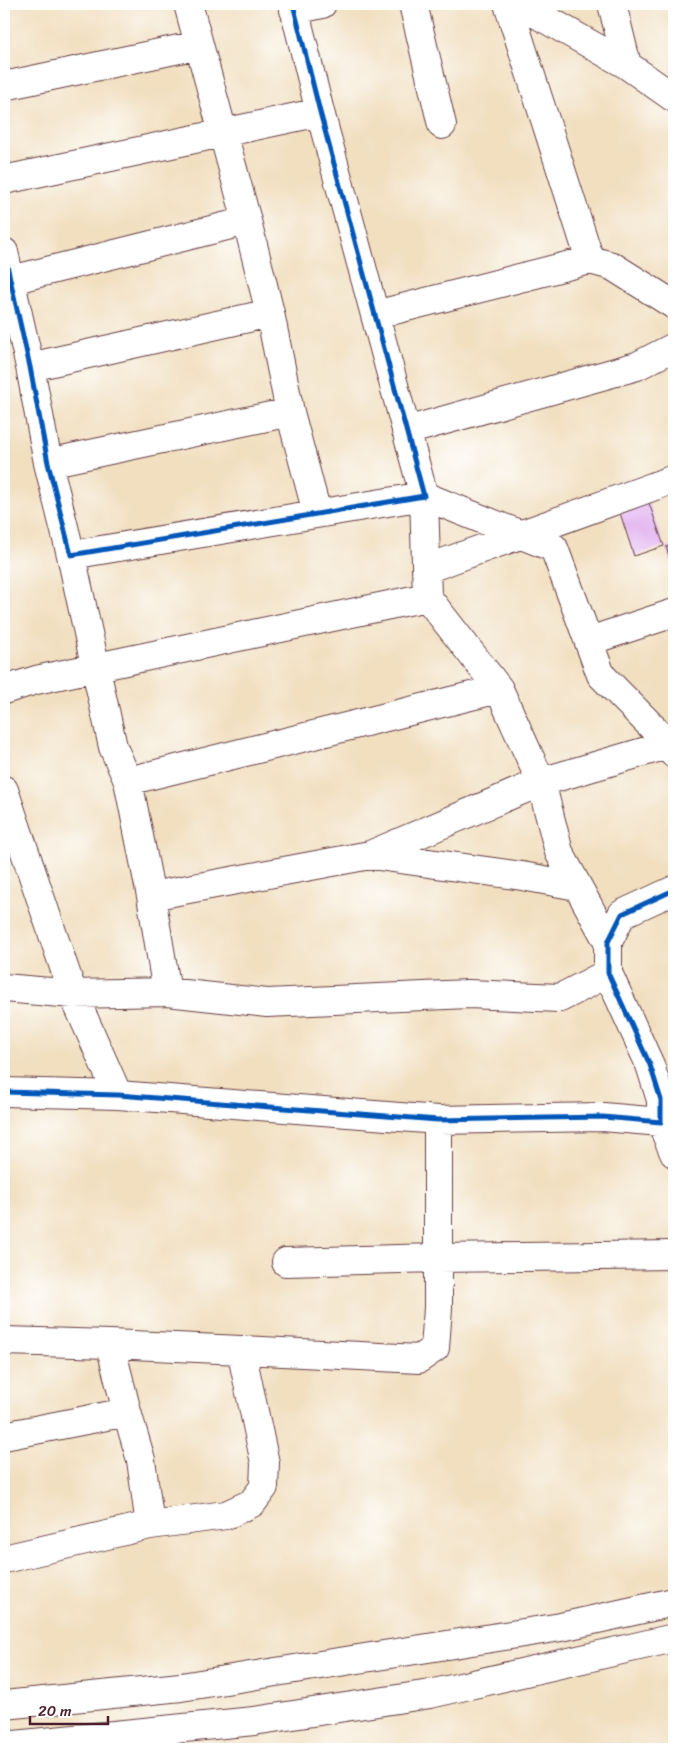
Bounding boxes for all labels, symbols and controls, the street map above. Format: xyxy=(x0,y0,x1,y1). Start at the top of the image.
scale bar xyxy=(30,1693,108,1725)
text: 20 m xyxy=(38,1698,72,1724)

